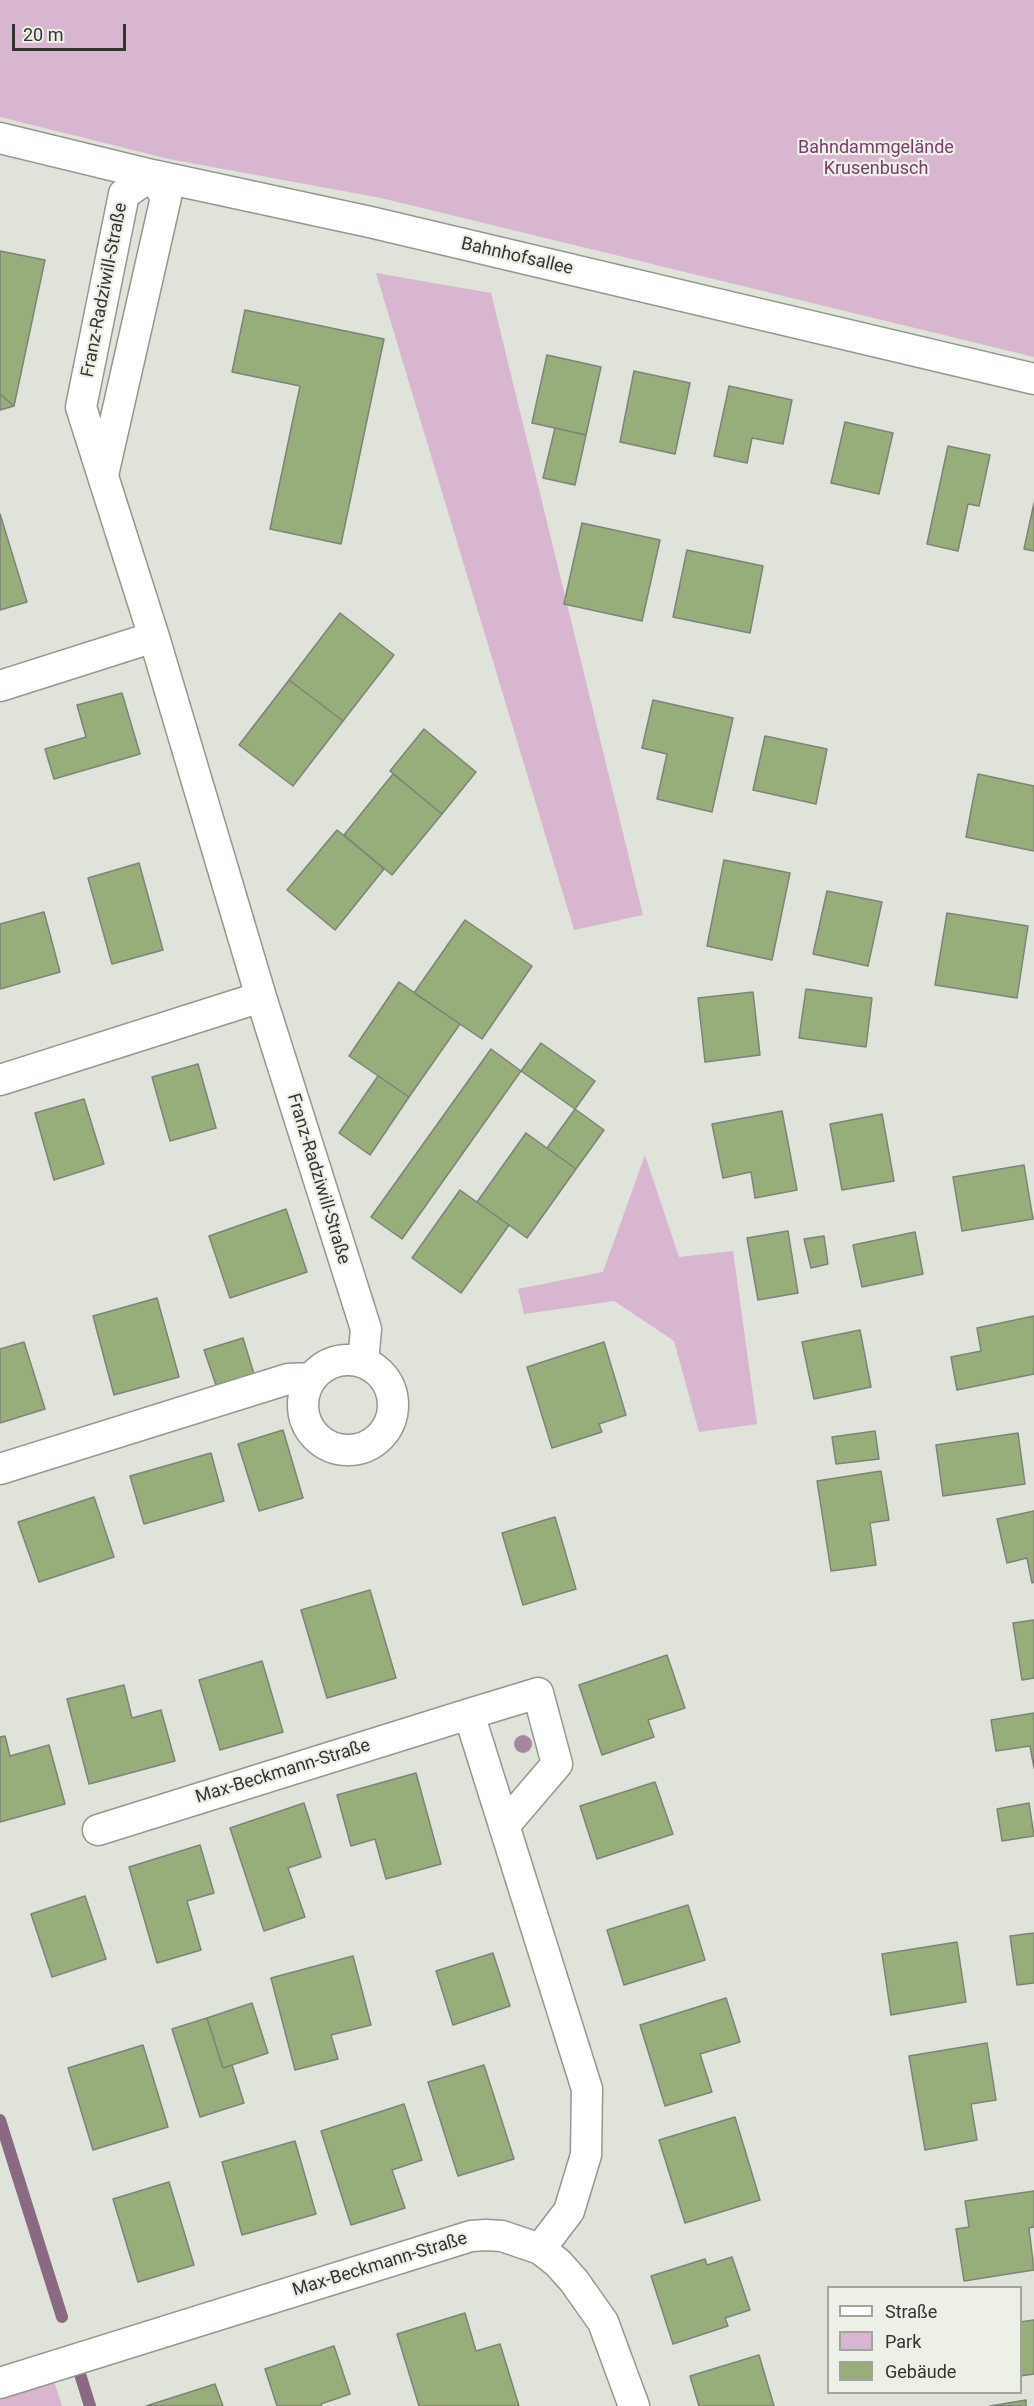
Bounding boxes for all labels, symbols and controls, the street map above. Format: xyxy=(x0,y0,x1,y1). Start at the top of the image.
scale bar xyxy=(15,12,129,50)
text: 20 m xyxy=(23,24,63,45)
park label: Bahndammgelände Krusenbusch xyxy=(798,137,954,180)
street label: Franz-Radziwill-Straße xyxy=(77,201,133,379)
street label: Bahnhofsallee xyxy=(459,234,575,280)
street label: Franz-Radziwill-Straße xyxy=(282,1091,354,1267)
street label: Max-Beckmann-Straße xyxy=(193,1735,373,1809)
street label: Max-Beckmann-Straße xyxy=(290,2228,470,2302)
legend xyxy=(827,2286,1022,2394)
text: Straße xyxy=(885,2301,937,2322)
text: Park xyxy=(885,2331,921,2352)
text: Gebäude xyxy=(885,2361,956,2382)

